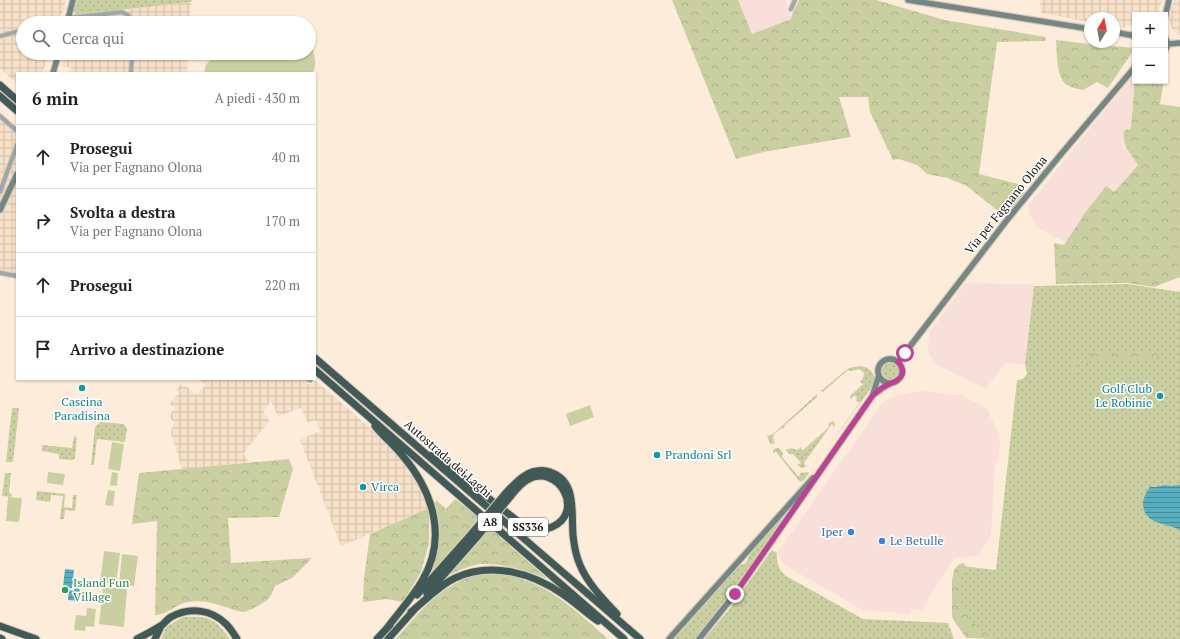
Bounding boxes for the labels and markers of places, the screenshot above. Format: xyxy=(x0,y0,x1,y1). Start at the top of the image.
place label: Golf Club Le Robinie xyxy=(1095,381,1152,410)
marker: Cascina Paradisina xyxy=(77,383,87,393)
marker: Golf Club Le Robinie xyxy=(1155,391,1165,401)
place label: Cascina Paradisina xyxy=(54,394,110,423)
place label: Prandoni Srl xyxy=(665,447,732,462)
marker: Prandoni Srl xyxy=(652,450,662,460)
place label: Virca xyxy=(371,479,399,494)
marker: Virca xyxy=(358,482,368,492)
place label: Iper xyxy=(821,524,843,539)
marker: Iper xyxy=(846,527,856,537)
place label: Le Betulle xyxy=(890,533,944,548)
marker: Le Betulle xyxy=(877,536,887,546)
place label: Island Fun Village xyxy=(73,575,129,604)
marker: Island Fun Village xyxy=(60,585,70,595)

